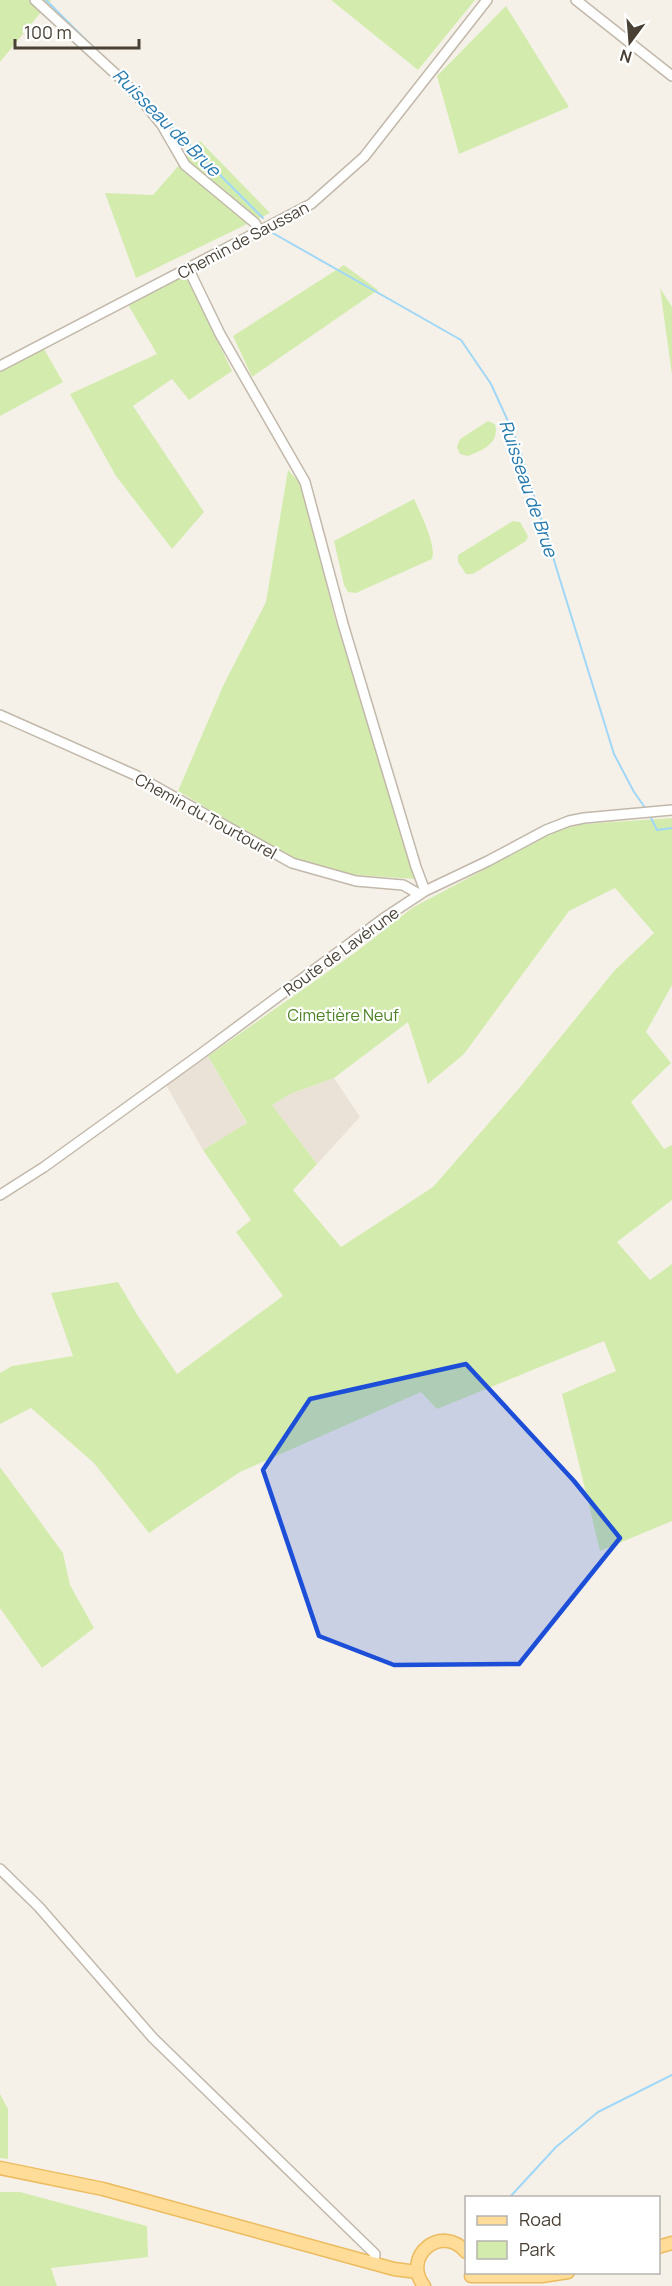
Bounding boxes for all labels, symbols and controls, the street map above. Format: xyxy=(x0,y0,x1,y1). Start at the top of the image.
scale bar xyxy=(15,12,140,50)
north arrow xyxy=(600,12,660,72)
text: 100 m xyxy=(24,20,72,44)
text: N xyxy=(617,44,634,69)
water label: Ruisseau de Brue xyxy=(108,63,227,182)
street label: Chemin de Saussan xyxy=(174,196,312,284)
water label: Ruisseau de Brue xyxy=(494,416,564,561)
street label: Chemin du Tourtourel xyxy=(131,768,281,864)
street label: Route de Lavérune xyxy=(279,902,403,1000)
park label: Cimetière Neuf xyxy=(287,1004,399,1026)
legend xyxy=(465,2196,660,2274)
text: Road xyxy=(519,2207,562,2231)
text: Park xyxy=(519,2237,556,2261)

